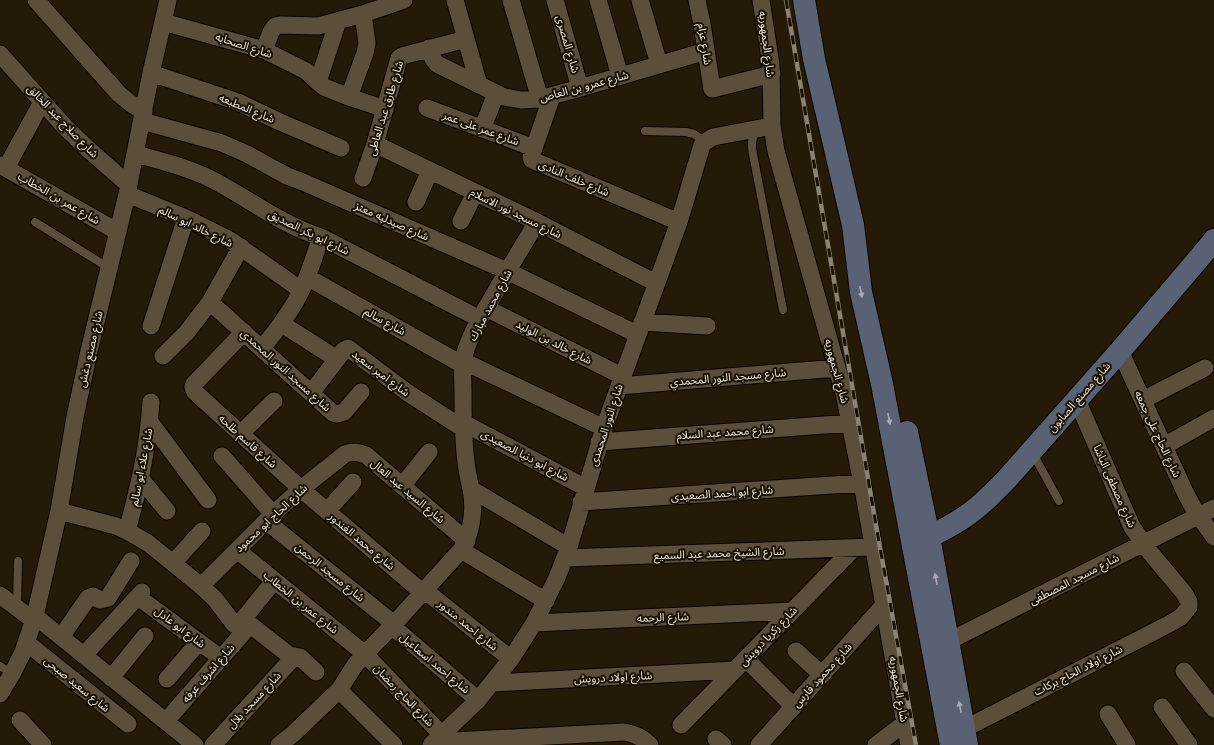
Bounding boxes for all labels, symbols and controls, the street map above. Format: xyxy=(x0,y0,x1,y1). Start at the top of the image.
street label: شارع الجمهوريه xyxy=(755,10,777,78)
street label: شارع المصرى xyxy=(552,14,582,75)
street label: شارع عزام xyxy=(694,22,714,66)
street label: شارع الصحابه xyxy=(214,30,274,62)
street label: شارع طارق عبد العاطى xyxy=(365,59,407,157)
street label: شارع عمرو بن العاص xyxy=(538,68,631,106)
street label: شارع صلاح عبد الخالق xyxy=(24,82,101,162)
street label: شارع المطبعه xyxy=(217,91,277,127)
street label: شارع عمر على عمر xyxy=(440,108,521,149)
street label: شارع خلف النادى xyxy=(536,158,611,200)
street label: شارع عمر بن الخطاب xyxy=(15,170,102,228)
street label: شارع مسجد نور الاسلام xyxy=(467,186,564,242)
street label: شارع صيدليه معتز xyxy=(351,199,431,245)
street label: شارع خالد ابو سالم xyxy=(156,203,235,252)
street label: شارع ابو بكر الصديق xyxy=(266,207,352,259)
street label: شارع محمد مبارك xyxy=(466,267,516,344)
one-way arrow xyxy=(859,286,865,298)
street label: شارع سالم xyxy=(361,305,408,340)
street label: شارع مصنع دغش xyxy=(75,309,107,389)
street label: شارع خالد بن الوليد xyxy=(513,318,594,368)
street label: شارع مسجد النور المحمدي xyxy=(236,327,334,416)
street label: شارع الجمهوريه xyxy=(821,337,851,406)
street label: شارع امير سعيد xyxy=(349,348,412,400)
street label: شارع مصنع الصابون xyxy=(1046,360,1114,436)
street label: شارع مسجد النور المحمدي xyxy=(669,366,787,392)
street label: شارع النور المحمدى xyxy=(587,382,627,468)
street label: شارع الحاج على جمعه xyxy=(1131,389,1183,480)
street label: شارع قاسم طلحه xyxy=(215,412,280,473)
one-way arrow xyxy=(886,413,892,425)
street label: شارع محمد عبد السلام xyxy=(676,423,775,443)
street label: شارع علاء ابو سالم xyxy=(128,427,157,507)
street label: شارع ابو دنيا الصعيدى xyxy=(478,427,571,485)
street label: شارع مصطفى الباشا xyxy=(1090,443,1139,530)
street label: شارع السيد عبد العال xyxy=(367,457,448,527)
street label: شارع الحاج ابو محمود xyxy=(233,481,311,556)
street label: شارع ابو احمد الصعيدى xyxy=(670,483,774,505)
street label: شارع محمد الغندور xyxy=(325,509,398,574)
street label: شارع مسجد الرحمن xyxy=(292,540,367,605)
street label: شارع الشيخ محمد عبد السميع xyxy=(653,545,785,563)
street label: شارع مسجد المصطفى xyxy=(1027,551,1122,609)
street label: شارع عمر بن الخطاب xyxy=(260,568,341,637)
one-way arrow xyxy=(933,573,939,585)
street label: شارع احمد مندور xyxy=(434,597,501,654)
street label: شارع ابو عادل xyxy=(151,604,208,652)
street label: شارع زكريا درويش xyxy=(737,604,801,669)
street label: شارع الرحمه xyxy=(637,610,690,626)
street label: شارع احمد اسماعيل xyxy=(396,630,473,697)
street label: شارع محمود فارس xyxy=(790,640,856,711)
street label: شارع اشرف عرفه xyxy=(179,641,238,706)
street label: شارع اولاد الحاج بركات xyxy=(1032,642,1126,699)
street label: شارع سعيد صبحى xyxy=(41,654,112,716)
street label: شارع الجمهوريه xyxy=(885,655,911,723)
street label: شارع الحاج رمضان xyxy=(370,662,437,730)
street label: شارع مسجد بلال xyxy=(225,669,285,732)
street label: شارع اولاد درويش xyxy=(574,669,653,687)
one-way arrow xyxy=(956,701,962,713)

